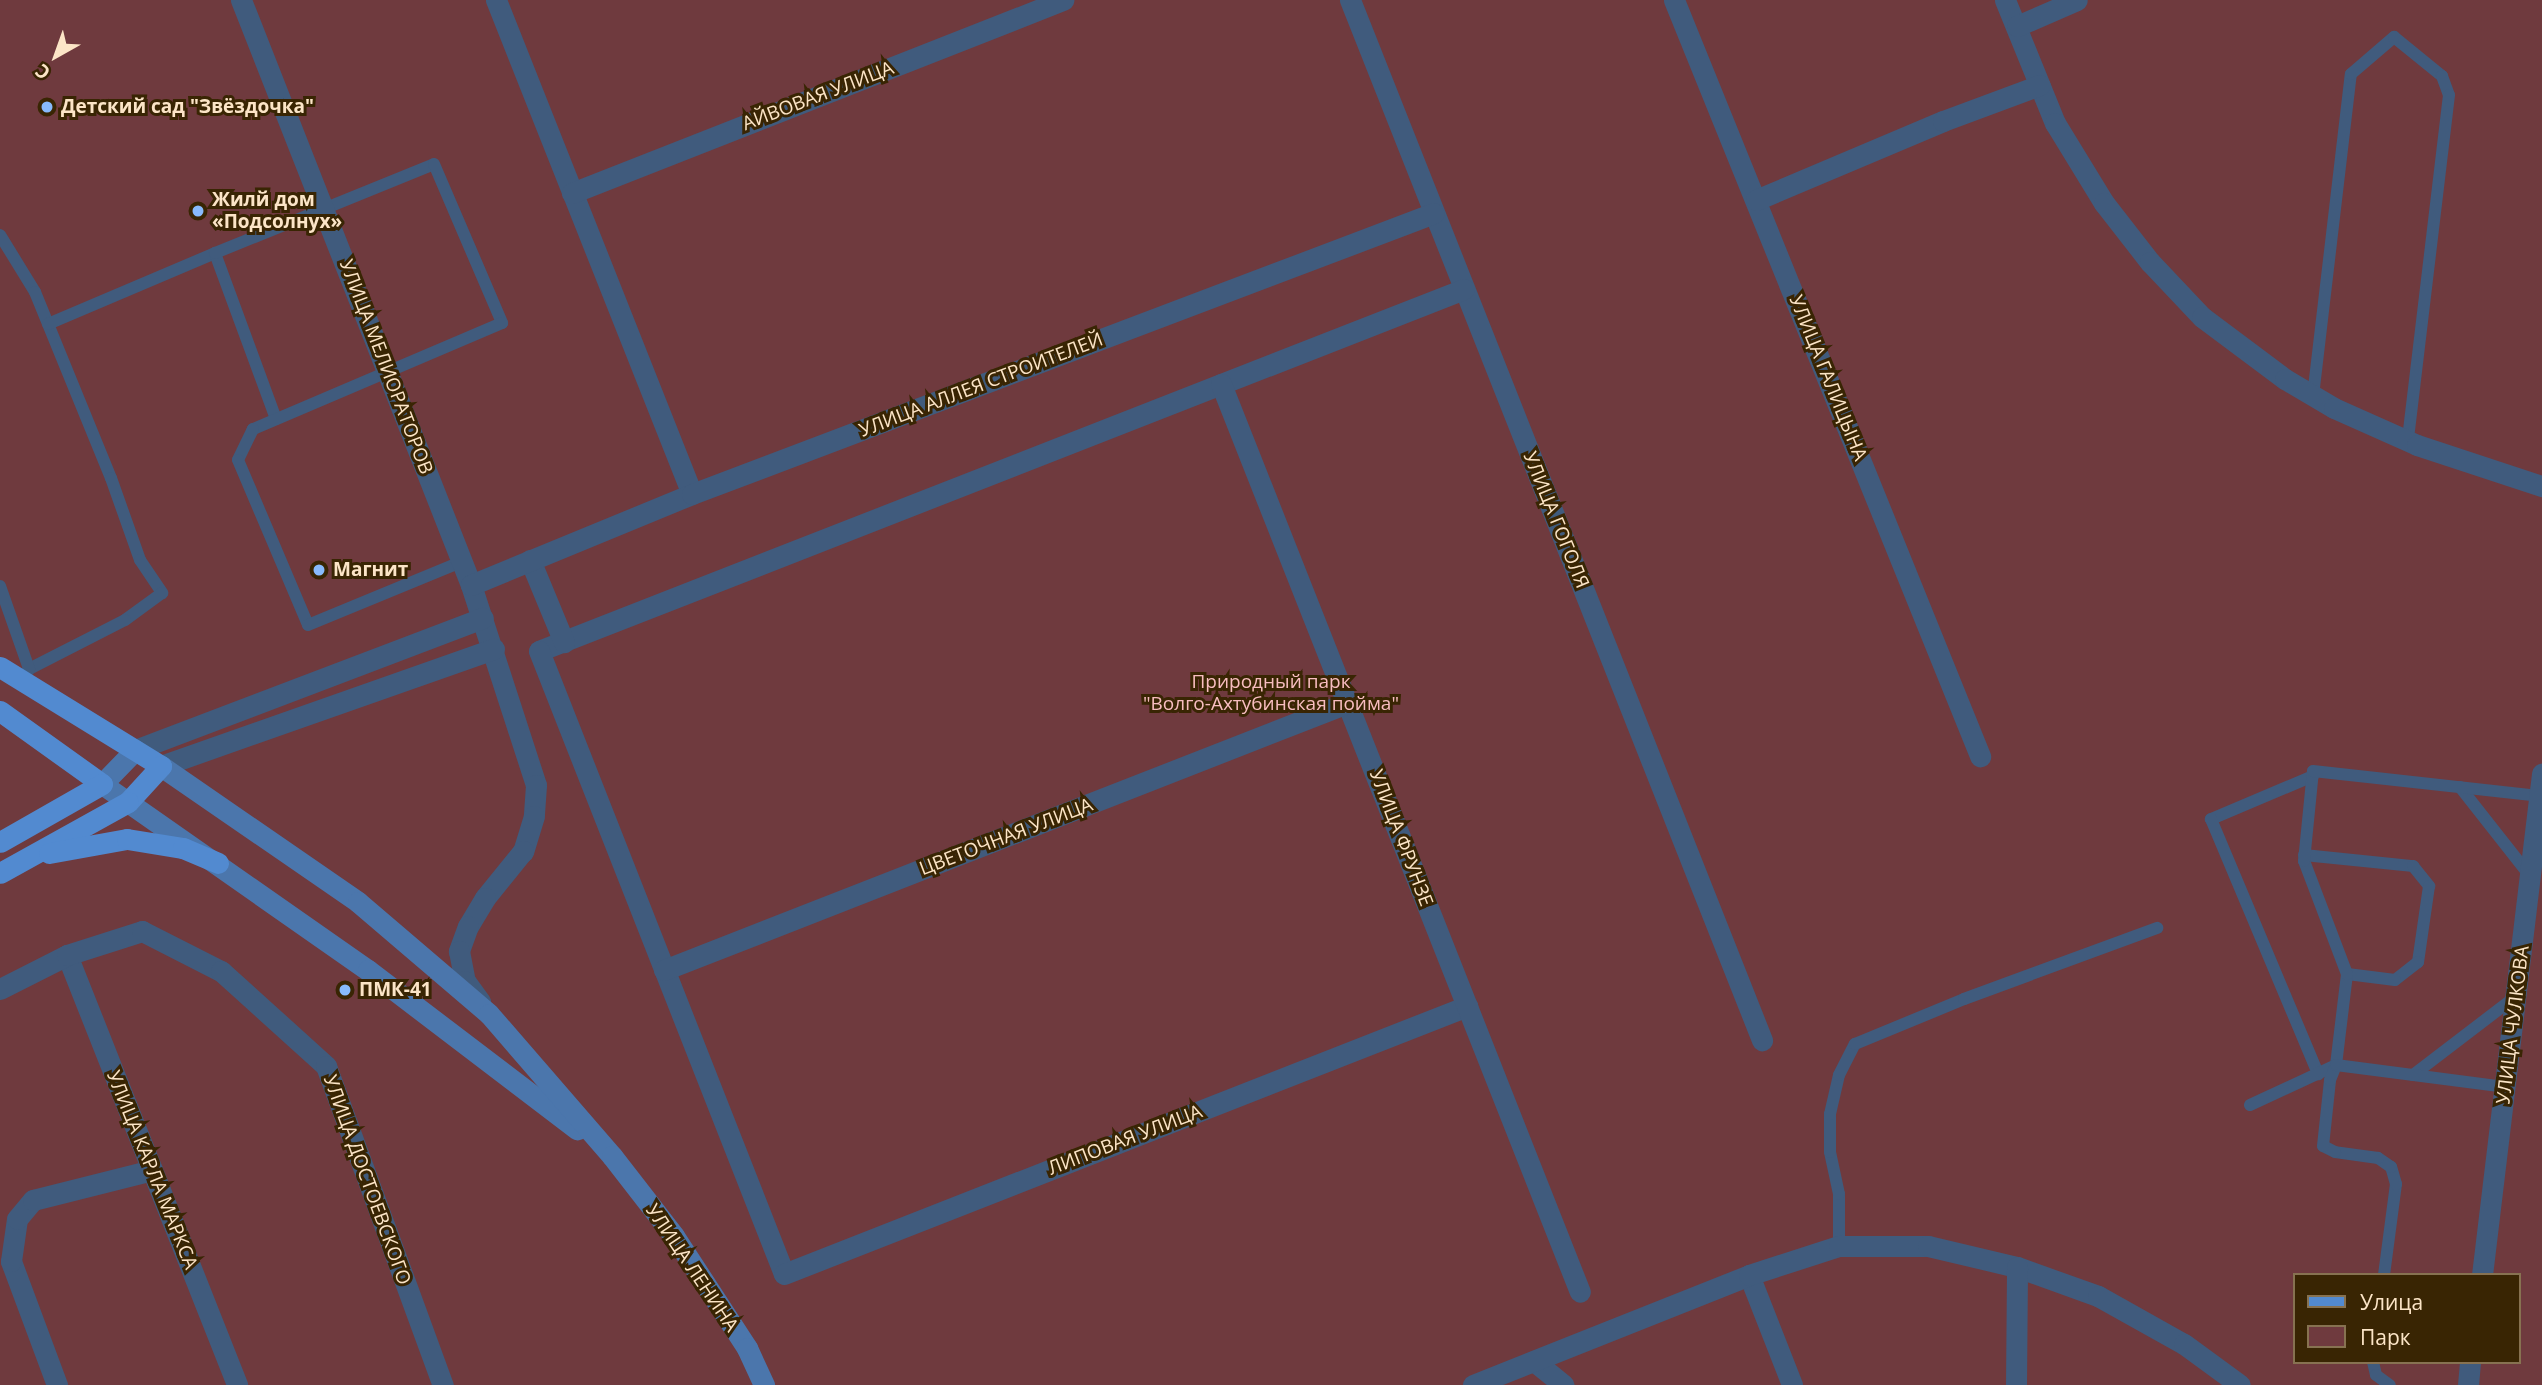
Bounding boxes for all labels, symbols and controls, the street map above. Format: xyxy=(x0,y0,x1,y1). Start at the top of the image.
north arrow xyxy=(21,21,91,91)
street label: АЙВОВАЯ УЛИЦА xyxy=(739,57,897,135)
text: С xyxy=(30,58,56,86)
place label: Детский сад "Звёздочка" xyxy=(61,96,314,118)
marker: Детский сад "Звёздочка" xyxy=(39,99,55,115)
place label: Жилй дом «Подсолнух» xyxy=(212,189,342,233)
marker: Жилй дом «Подсолнух» xyxy=(190,203,206,219)
street label: УЛИЦА МЕЛИОРАТОРОВ xyxy=(335,257,437,477)
street label: УЛИЦА ГАЛИЦЫНА xyxy=(1784,292,1872,464)
street label: УЛИЦА АЛЛЕЯ СТРОИТЕЛЕЙ xyxy=(856,328,1106,442)
street label: УЛИЦА ГОГОЛЯ xyxy=(1518,448,1594,592)
place label: Магнит xyxy=(333,559,408,581)
marker: Магнит xyxy=(311,562,327,578)
park label: Природный парк "Волго-Ахтубинская пойма" xyxy=(1143,671,1399,715)
street label: УЛИЦА ФРУНЗЕ xyxy=(1364,766,1438,910)
street label: ЦВЕТОЧНАЯ УЛИЦА xyxy=(916,793,1096,881)
street label: УЛИЦА ЧУЛКОВА xyxy=(2492,944,2534,1106)
place label: ПМК-41 xyxy=(359,979,432,1001)
marker: ПМК-41 xyxy=(337,982,353,998)
street label: УЛИЦА КАРЛА МАРКСА xyxy=(102,1067,202,1273)
street label: УЛИЦА ДОСТОЕВСКОГО xyxy=(318,1072,416,1288)
street label: ЛИПОВАЯ УЛИЦА xyxy=(1045,1100,1205,1180)
street label: УЛИЦА ЛЕНИНА xyxy=(641,1200,743,1336)
legend xyxy=(2294,1273,2521,1364)
text: Улица xyxy=(2360,1288,2423,1316)
text: Парк xyxy=(2360,1323,2411,1351)

